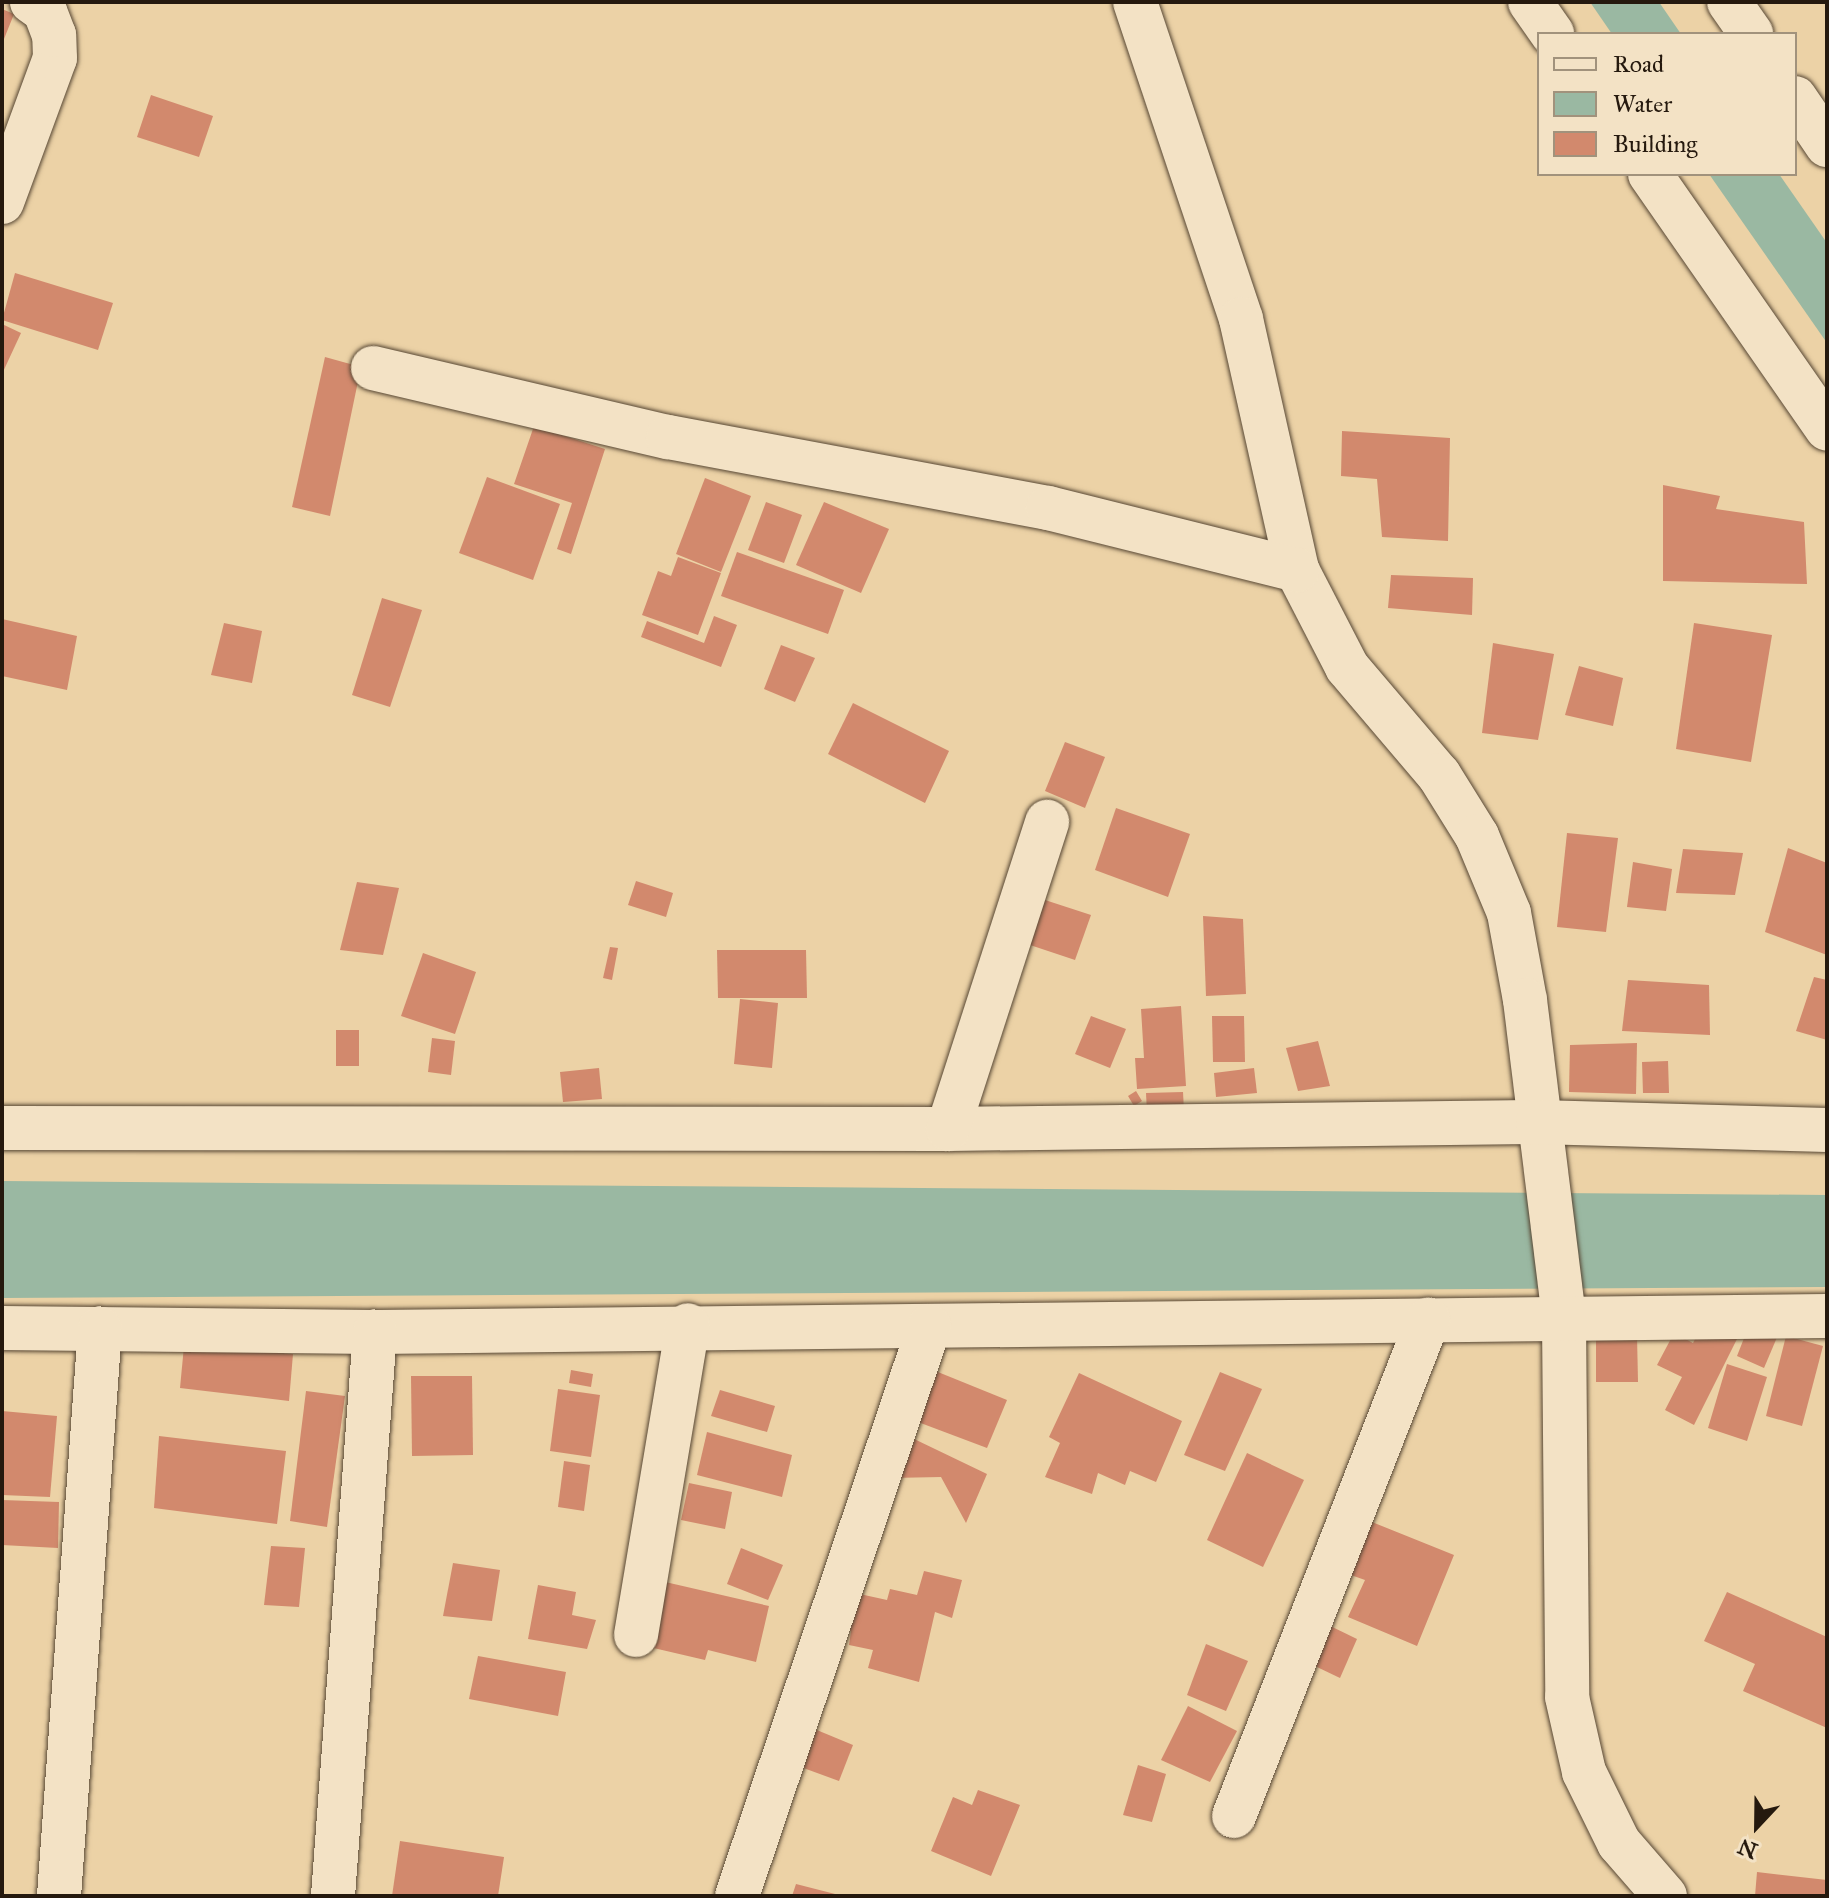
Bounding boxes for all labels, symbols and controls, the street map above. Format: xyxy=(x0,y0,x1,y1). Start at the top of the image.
legend xyxy=(1537,32,1797,176)
text: Road xyxy=(1613,49,1664,79)
text: Water xyxy=(1613,89,1672,119)
text: Building xyxy=(1613,129,1698,159)
north arrow xyxy=(1717,1786,1797,1866)
text: N xyxy=(1734,1833,1762,1865)

